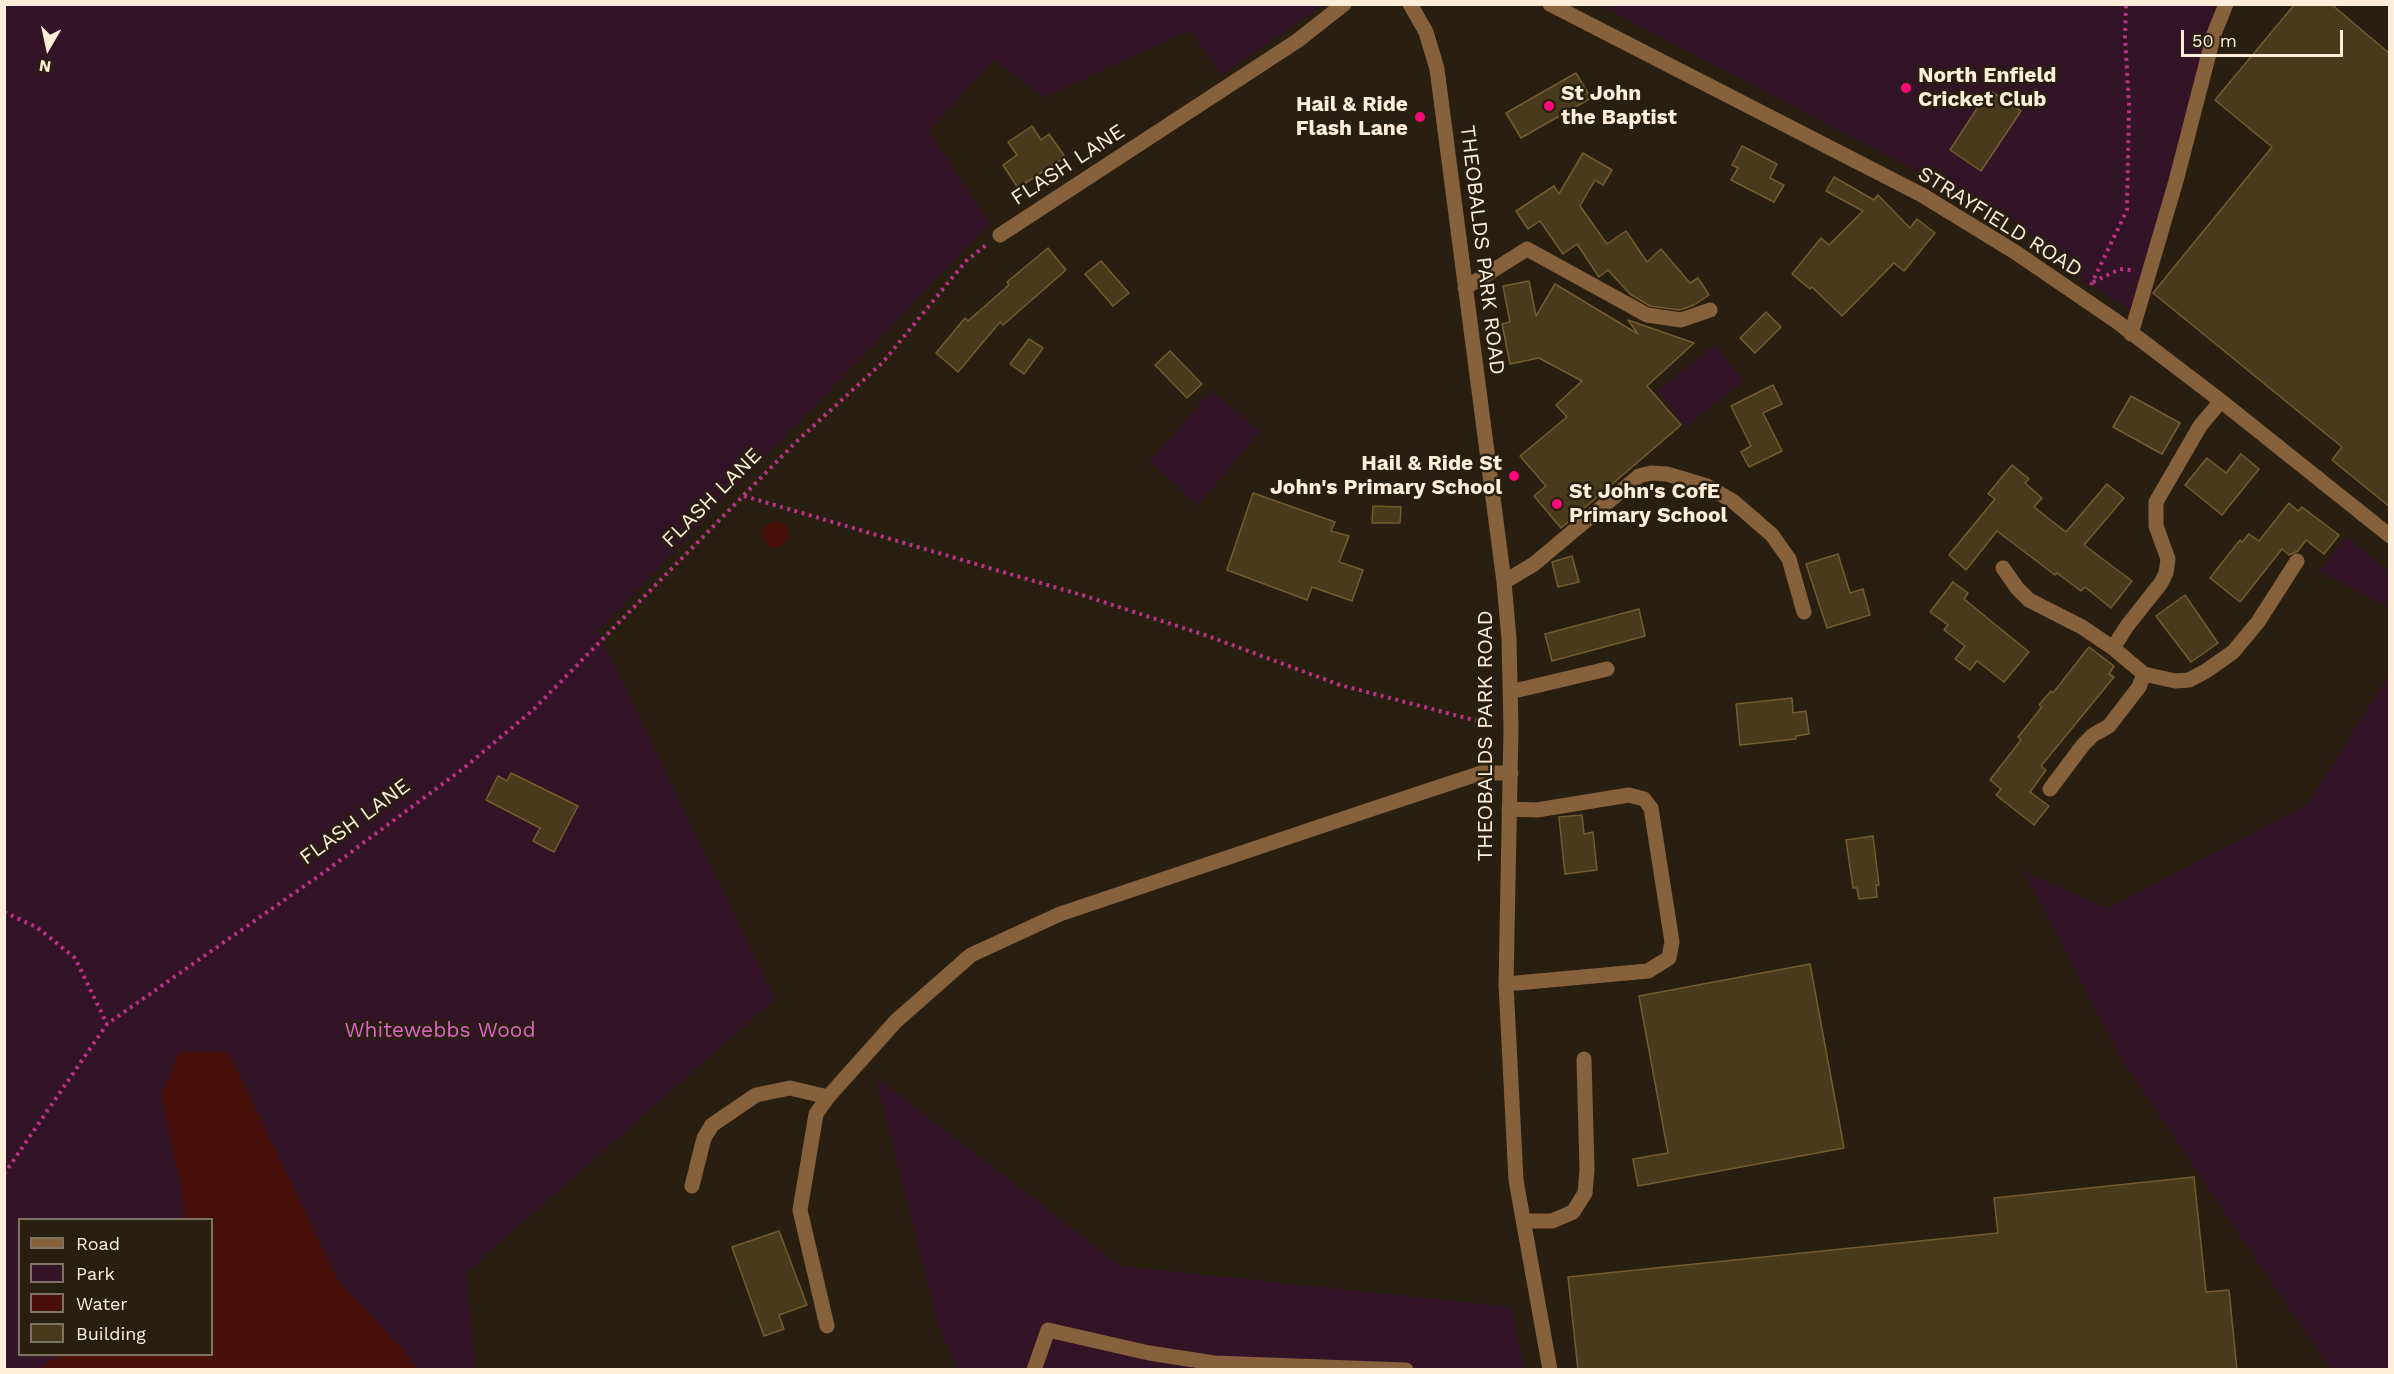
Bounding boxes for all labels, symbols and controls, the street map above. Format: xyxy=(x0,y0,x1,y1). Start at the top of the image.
north arrow xyxy=(18,18,78,78)
scale bar xyxy=(2184,18,2346,56)
text: 50 m xyxy=(2192,30,2237,51)
text: N xyxy=(38,56,52,77)
place label: North Enfield Cricket Club xyxy=(1918,63,2057,113)
place label: St John the Baptist xyxy=(1561,81,1677,131)
marker: North Enfield Cricket Club xyxy=(1899,81,1913,95)
place label: Hail & Ride Flash Lane xyxy=(1296,92,1408,142)
marker: St John the Baptist xyxy=(1542,99,1556,113)
marker: Hail & Ride Flash Lane xyxy=(1413,110,1427,124)
street label: FLASH LANE xyxy=(1006,119,1130,211)
street label: THEOBALDS PARK ROAD xyxy=(1454,124,1510,376)
street label: STRAYFIELD ROAD xyxy=(1913,161,2087,283)
street label: FLASH LANE xyxy=(657,443,767,553)
place label: Hail & Ride St John's Primary School xyxy=(1270,451,1502,501)
marker: Hail & Ride St John's Primary School xyxy=(1507,469,1521,483)
place label: St John's CofE Primary School xyxy=(1569,479,1727,529)
marker: St John's CofE Primary School xyxy=(1550,497,1564,511)
street label: THEOBALDS PARK ROAD xyxy=(1473,610,1499,862)
street label: FLASH LANE xyxy=(295,774,415,870)
park label: Whitewebbs Wood xyxy=(344,1018,536,1044)
legend xyxy=(18,1218,213,1356)
text: Road xyxy=(76,1233,120,1254)
text: Park xyxy=(76,1263,115,1284)
text: Water xyxy=(76,1293,128,1314)
text: Building xyxy=(76,1323,146,1344)

